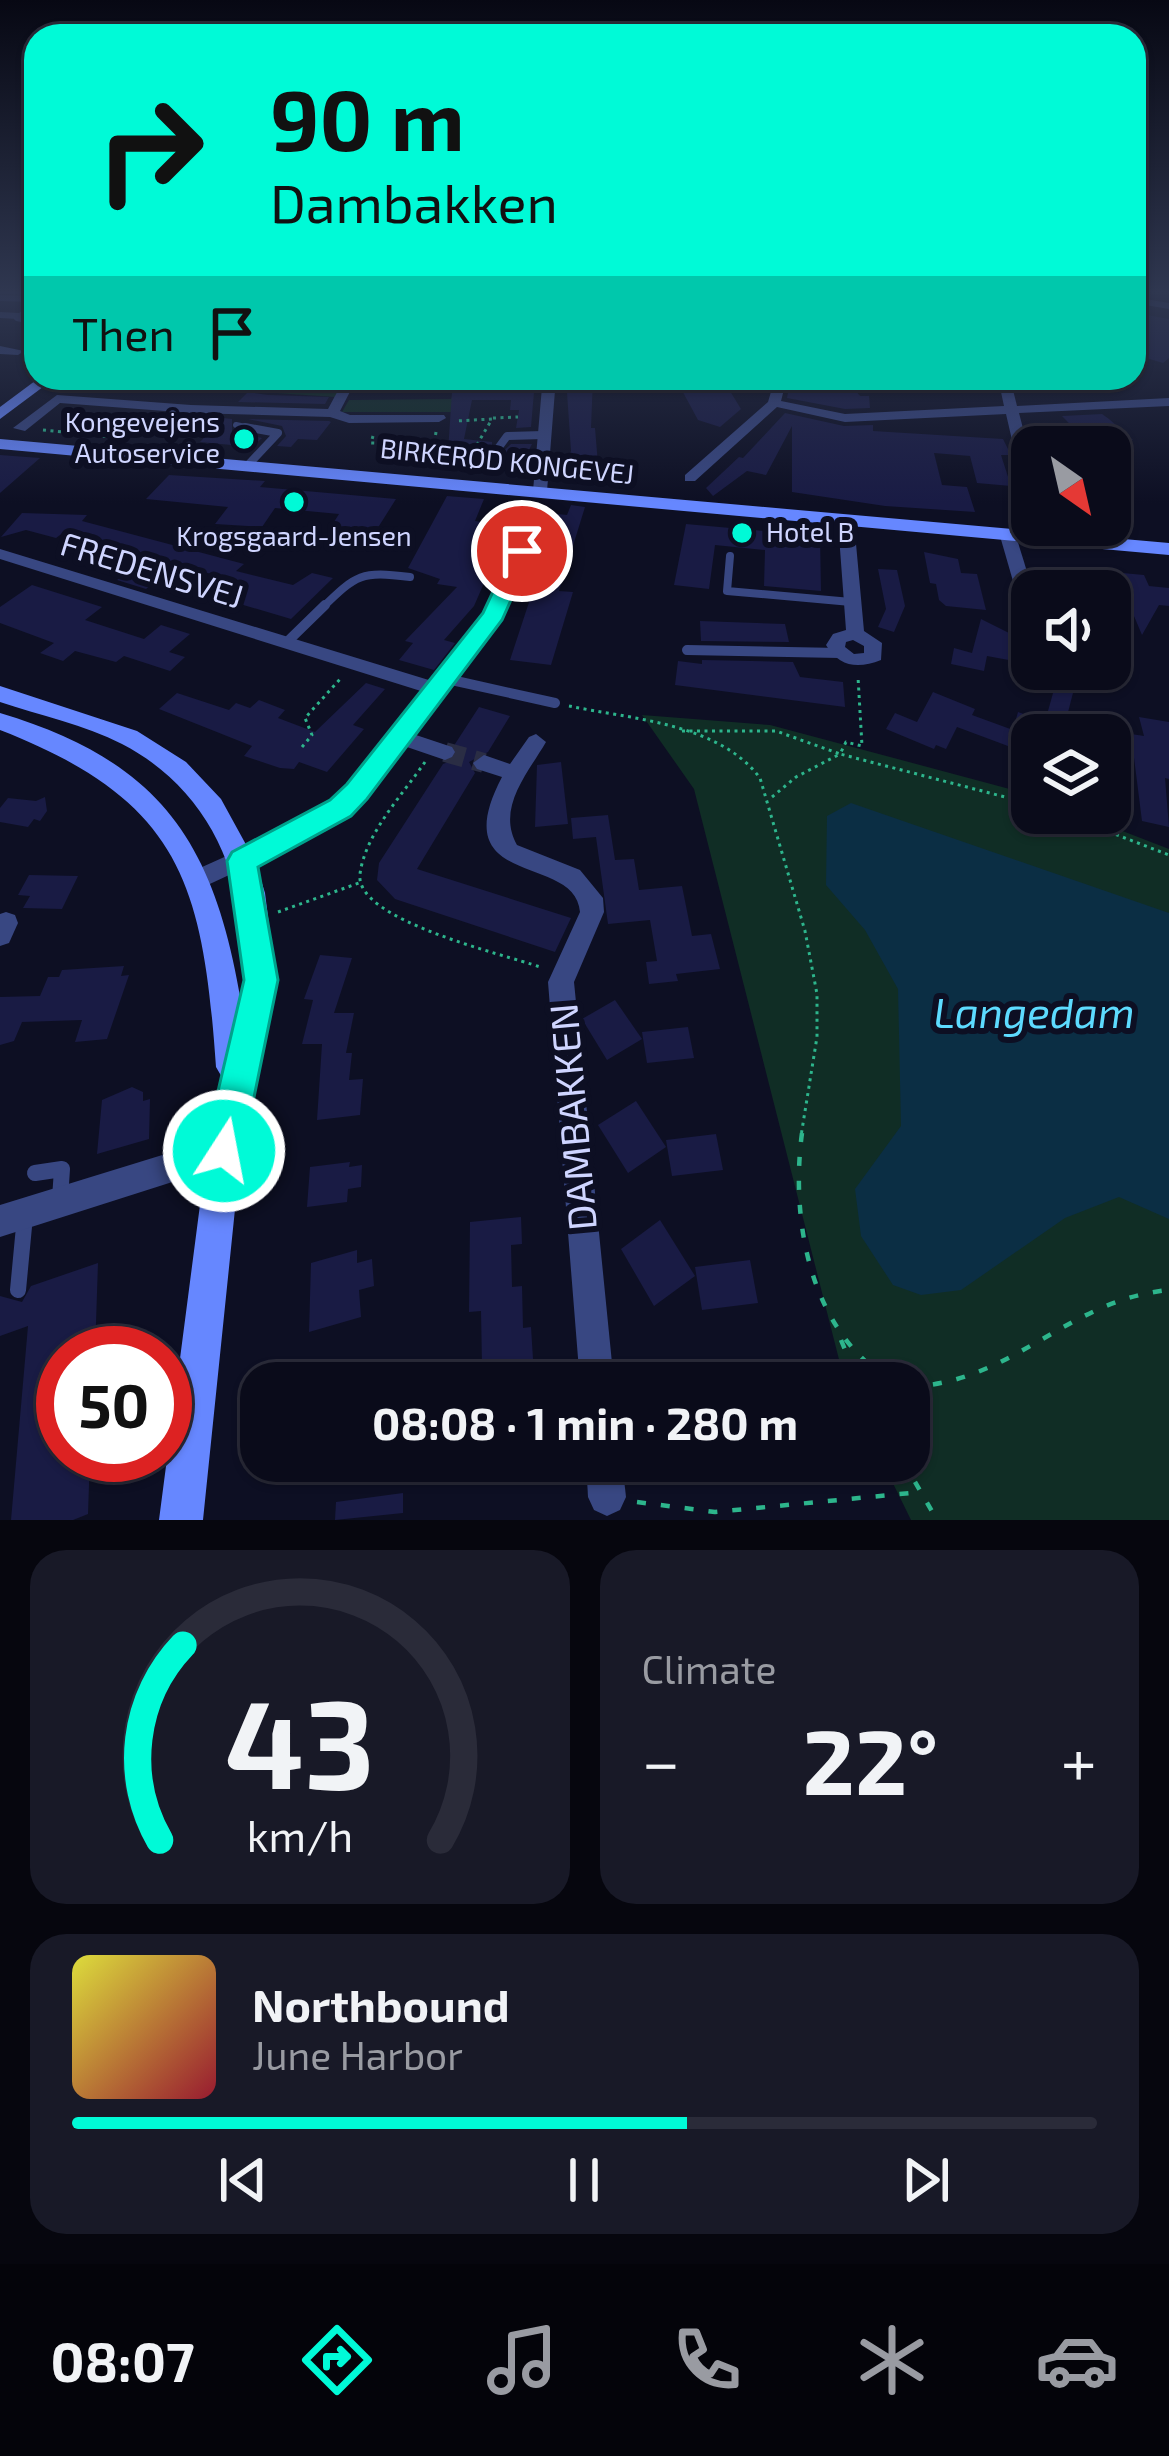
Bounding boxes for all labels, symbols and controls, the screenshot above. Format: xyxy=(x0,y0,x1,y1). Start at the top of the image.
text: 90 m xyxy=(270,67,465,168)
icon: right xyxy=(72,72,228,228)
text: Dambakken xyxy=(270,169,558,234)
icon: arrive xyxy=(199,300,265,366)
text: Then xyxy=(72,306,175,360)
place label: Kongevejens Autoservice xyxy=(65,405,220,468)
marker: Kongevejens Autoservice xyxy=(231,426,257,452)
north arrow xyxy=(1011,426,1131,546)
map controls xyxy=(1011,426,1131,834)
street label: BIRKERØD KONGEVEJ xyxy=(379,431,636,489)
marker: Krogsgaard-Jensen xyxy=(281,489,307,515)
pin xyxy=(471,500,573,602)
place label: Hotel B xyxy=(766,515,854,547)
icon: arrive xyxy=(489,518,555,584)
place label: Krogsgaard-Jensen xyxy=(176,519,412,552)
marker: Hotel B xyxy=(729,520,755,546)
street label: FREDENSVEJ xyxy=(56,522,248,616)
button: sound xyxy=(1011,570,1131,690)
button: layers xyxy=(1011,714,1131,834)
water label: Langedam xyxy=(933,986,1135,1037)
street label: DAMBAKKEN xyxy=(538,1002,605,1233)
position arrow xyxy=(161,1088,287,1214)
speed limit sign: 50 xyxy=(36,1326,192,1482)
text: 08:08 · 1 min · 280 m xyxy=(372,1395,798,1449)
text: Climate xyxy=(642,1645,776,1692)
text: 43 xyxy=(225,1664,375,1814)
text: 22° xyxy=(803,1705,938,1813)
text: − xyxy=(642,1720,680,1799)
text: + xyxy=(1061,1720,1097,1799)
text: km/h xyxy=(246,1809,353,1861)
text: Northbound xyxy=(252,1977,510,2031)
text: June Harbor xyxy=(252,2031,463,2078)
icon: previous xyxy=(210,2147,276,2213)
icon: pause xyxy=(551,2147,617,2213)
icon: next xyxy=(893,2147,959,2213)
icon: directions xyxy=(295,2318,379,2402)
icon: music xyxy=(480,2318,564,2402)
icon: phone xyxy=(665,2318,749,2402)
icon: climate xyxy=(850,2318,934,2402)
icon: car xyxy=(1035,2318,1119,2402)
text: 08:07 xyxy=(50,2328,195,2393)

